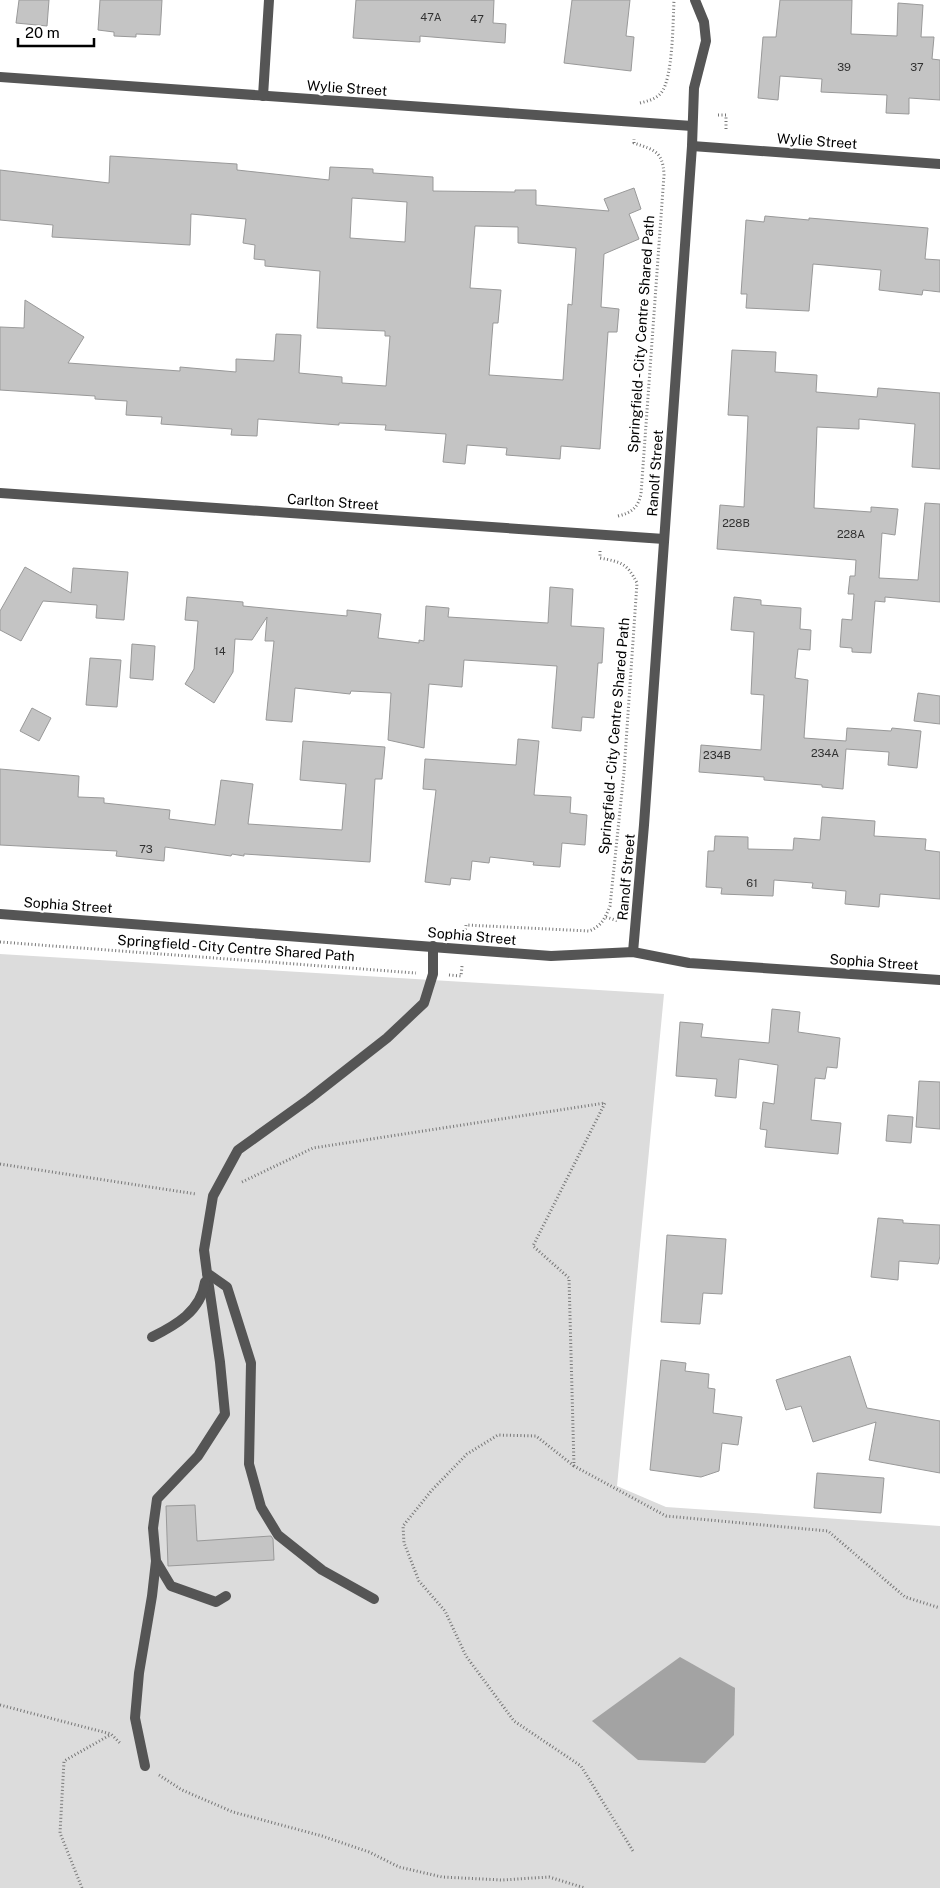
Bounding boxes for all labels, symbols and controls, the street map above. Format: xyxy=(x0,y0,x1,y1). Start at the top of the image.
house number: 47A xyxy=(420,11,442,23)
house number: 47 xyxy=(470,13,484,25)
scale bar xyxy=(18,15,94,47)
text: 20 m xyxy=(25,24,60,41)
house number: 39 xyxy=(837,61,851,73)
house number: 37 xyxy=(910,61,924,73)
street label: Wylie Street xyxy=(306,77,388,99)
street label: Wylie Street xyxy=(776,130,858,152)
street label: Springfield - City Centre Shared Path xyxy=(625,215,657,453)
street label: Ranolf Street xyxy=(644,429,666,517)
street label: Carlton Street xyxy=(287,491,379,513)
house number: 228B xyxy=(722,517,750,529)
house number: 228A xyxy=(837,528,865,540)
street label: Springfield - City Centre Shared Path xyxy=(596,617,632,855)
house number: 14 xyxy=(214,645,226,657)
house number: 234A xyxy=(811,747,839,759)
house number: 234B xyxy=(703,749,731,761)
street label: Ranolf Street xyxy=(614,833,638,921)
house number: 73 xyxy=(139,843,153,855)
house number: 61 xyxy=(746,877,758,889)
street label: Sophia Street xyxy=(23,894,113,916)
street label: Sophia Street xyxy=(427,924,517,948)
street label: Springfield - City Centre Shared Path xyxy=(117,932,355,964)
street label: Sophia Street xyxy=(829,951,919,973)

